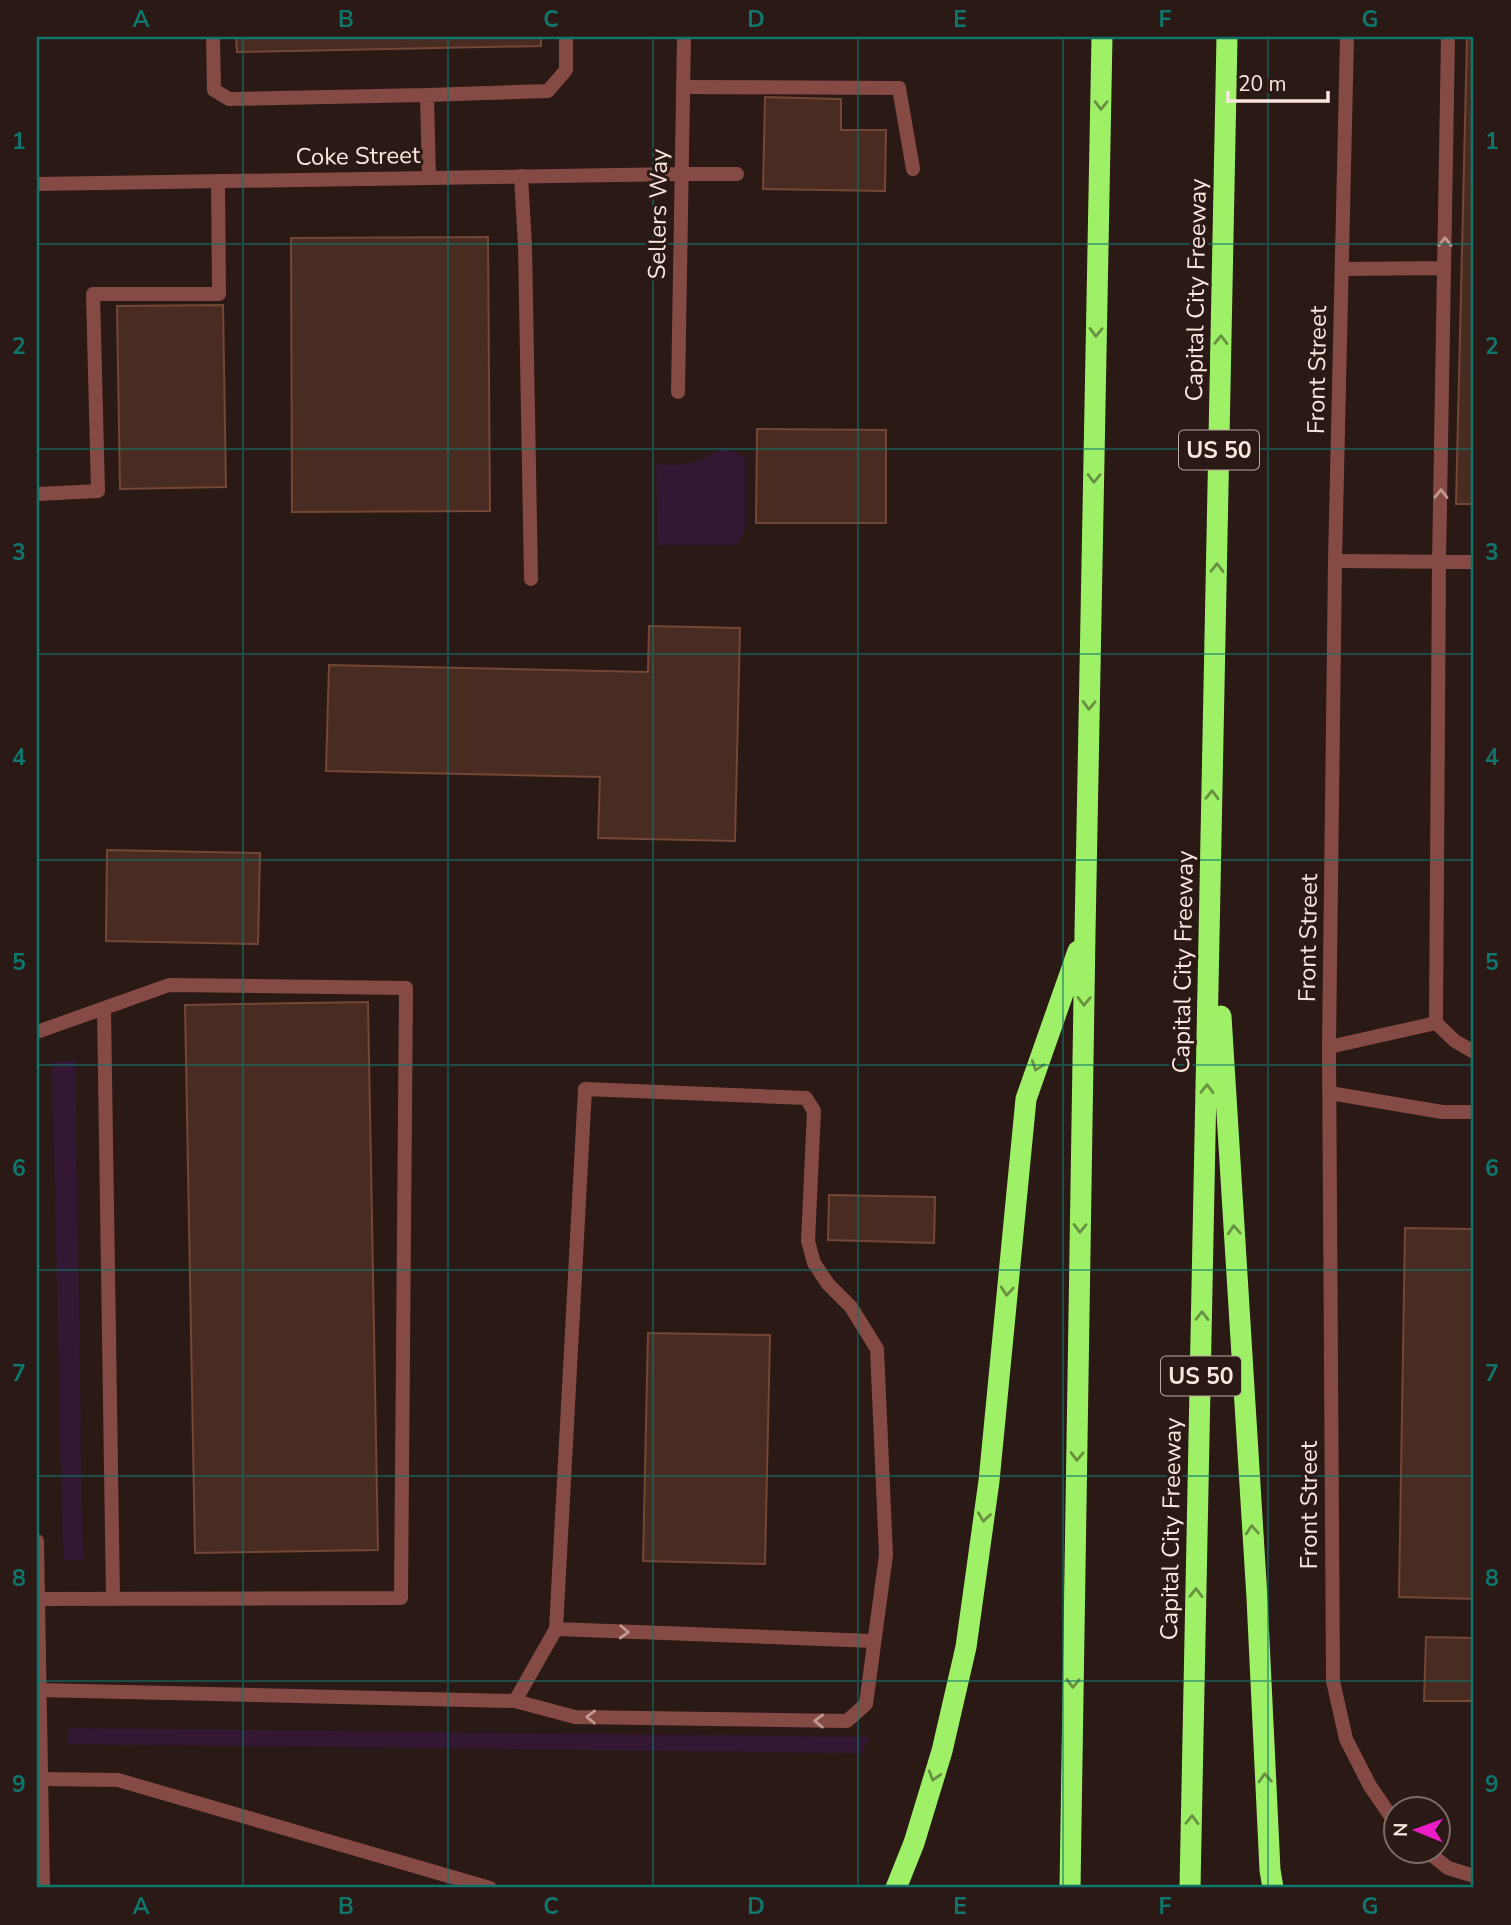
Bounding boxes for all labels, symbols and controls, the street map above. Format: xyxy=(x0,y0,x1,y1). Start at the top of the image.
text: A xyxy=(132,4,150,35)
text: B xyxy=(338,4,354,35)
text: C xyxy=(543,4,559,35)
text: D xyxy=(747,4,765,35)
text: E xyxy=(953,4,967,35)
text: F xyxy=(1159,4,1172,35)
text: G xyxy=(1362,4,1378,35)
scale bar xyxy=(1228,60,1327,104)
text: 20 m xyxy=(1238,70,1287,98)
one-way arrow xyxy=(1093,100,1109,111)
text: 1 xyxy=(12,126,26,157)
text: 1 xyxy=(1485,126,1499,157)
street label: Coke Street xyxy=(295,139,421,173)
street label: Sellers Way xyxy=(641,148,675,280)
street label: Capital City Freeway xyxy=(1178,178,1214,402)
one-way arrow xyxy=(1437,236,1453,246)
street label: Front Street xyxy=(1300,305,1334,434)
one-way arrow xyxy=(1089,327,1104,338)
text: 2 xyxy=(12,331,26,362)
text: 2 xyxy=(1485,331,1499,362)
one-way arrow xyxy=(1213,335,1229,345)
road number: US 50 xyxy=(1179,431,1259,470)
one-way arrow xyxy=(1086,473,1101,484)
one-way arrow xyxy=(1433,488,1448,499)
text: 3 xyxy=(12,537,26,568)
text: 3 xyxy=(1485,537,1499,568)
one-way arrow xyxy=(1209,562,1224,573)
one-way arrow xyxy=(1081,701,1097,711)
text: 4 xyxy=(12,742,26,773)
text: 4 xyxy=(1485,742,1499,773)
one-way arrow xyxy=(1205,789,1220,800)
street label: Capital City Freeway xyxy=(1165,850,1201,1074)
street label: Front Street xyxy=(1291,873,1325,1002)
text: 5 xyxy=(12,947,26,978)
text: 5 xyxy=(1485,947,1499,978)
one-way arrow xyxy=(1076,996,1091,1007)
one-way arrow xyxy=(1031,1060,1045,1072)
one-way arrow xyxy=(1199,1083,1214,1094)
text: 6 xyxy=(12,1153,26,1184)
text: 6 xyxy=(1485,1153,1499,1184)
one-way arrow xyxy=(1072,1224,1088,1234)
one-way arrow xyxy=(1227,1224,1242,1235)
one-way arrow xyxy=(1000,1285,1015,1297)
one-way arrow xyxy=(1194,1310,1210,1321)
road number: US 50 xyxy=(1161,1357,1241,1396)
text: 7 xyxy=(12,1358,26,1389)
text: 7 xyxy=(1485,1358,1499,1389)
street label: Capital City Freeway xyxy=(1153,1417,1189,1641)
street label: Front Street xyxy=(1293,1440,1325,1569)
one-way arrow xyxy=(1069,1451,1085,1462)
one-way arrow xyxy=(977,1511,992,1523)
one-way arrow xyxy=(1245,1524,1260,1535)
text: 8 xyxy=(12,1563,26,1594)
text: 8 xyxy=(1485,1563,1499,1594)
one-way arrow xyxy=(1188,1587,1204,1597)
one-way arrow xyxy=(619,1624,630,1639)
one-way arrow xyxy=(1066,1678,1081,1689)
one-way arrow xyxy=(585,1709,596,1725)
one-way arrow xyxy=(813,1713,824,1728)
text: 9 xyxy=(12,1769,26,1800)
text: 9 xyxy=(1485,1769,1499,1800)
one-way arrow xyxy=(928,1770,943,1782)
one-way arrow xyxy=(1258,1772,1273,1783)
north arrow xyxy=(1382,1796,1452,1866)
one-way arrow xyxy=(1184,1814,1199,1825)
text: N xyxy=(1388,1822,1414,1837)
text: A xyxy=(132,1891,150,1922)
text: B xyxy=(338,1891,354,1922)
text: C xyxy=(543,1891,559,1922)
text: D xyxy=(747,1891,765,1922)
text: E xyxy=(953,1891,967,1922)
text: F xyxy=(1159,1891,1172,1922)
text: G xyxy=(1362,1891,1378,1922)

